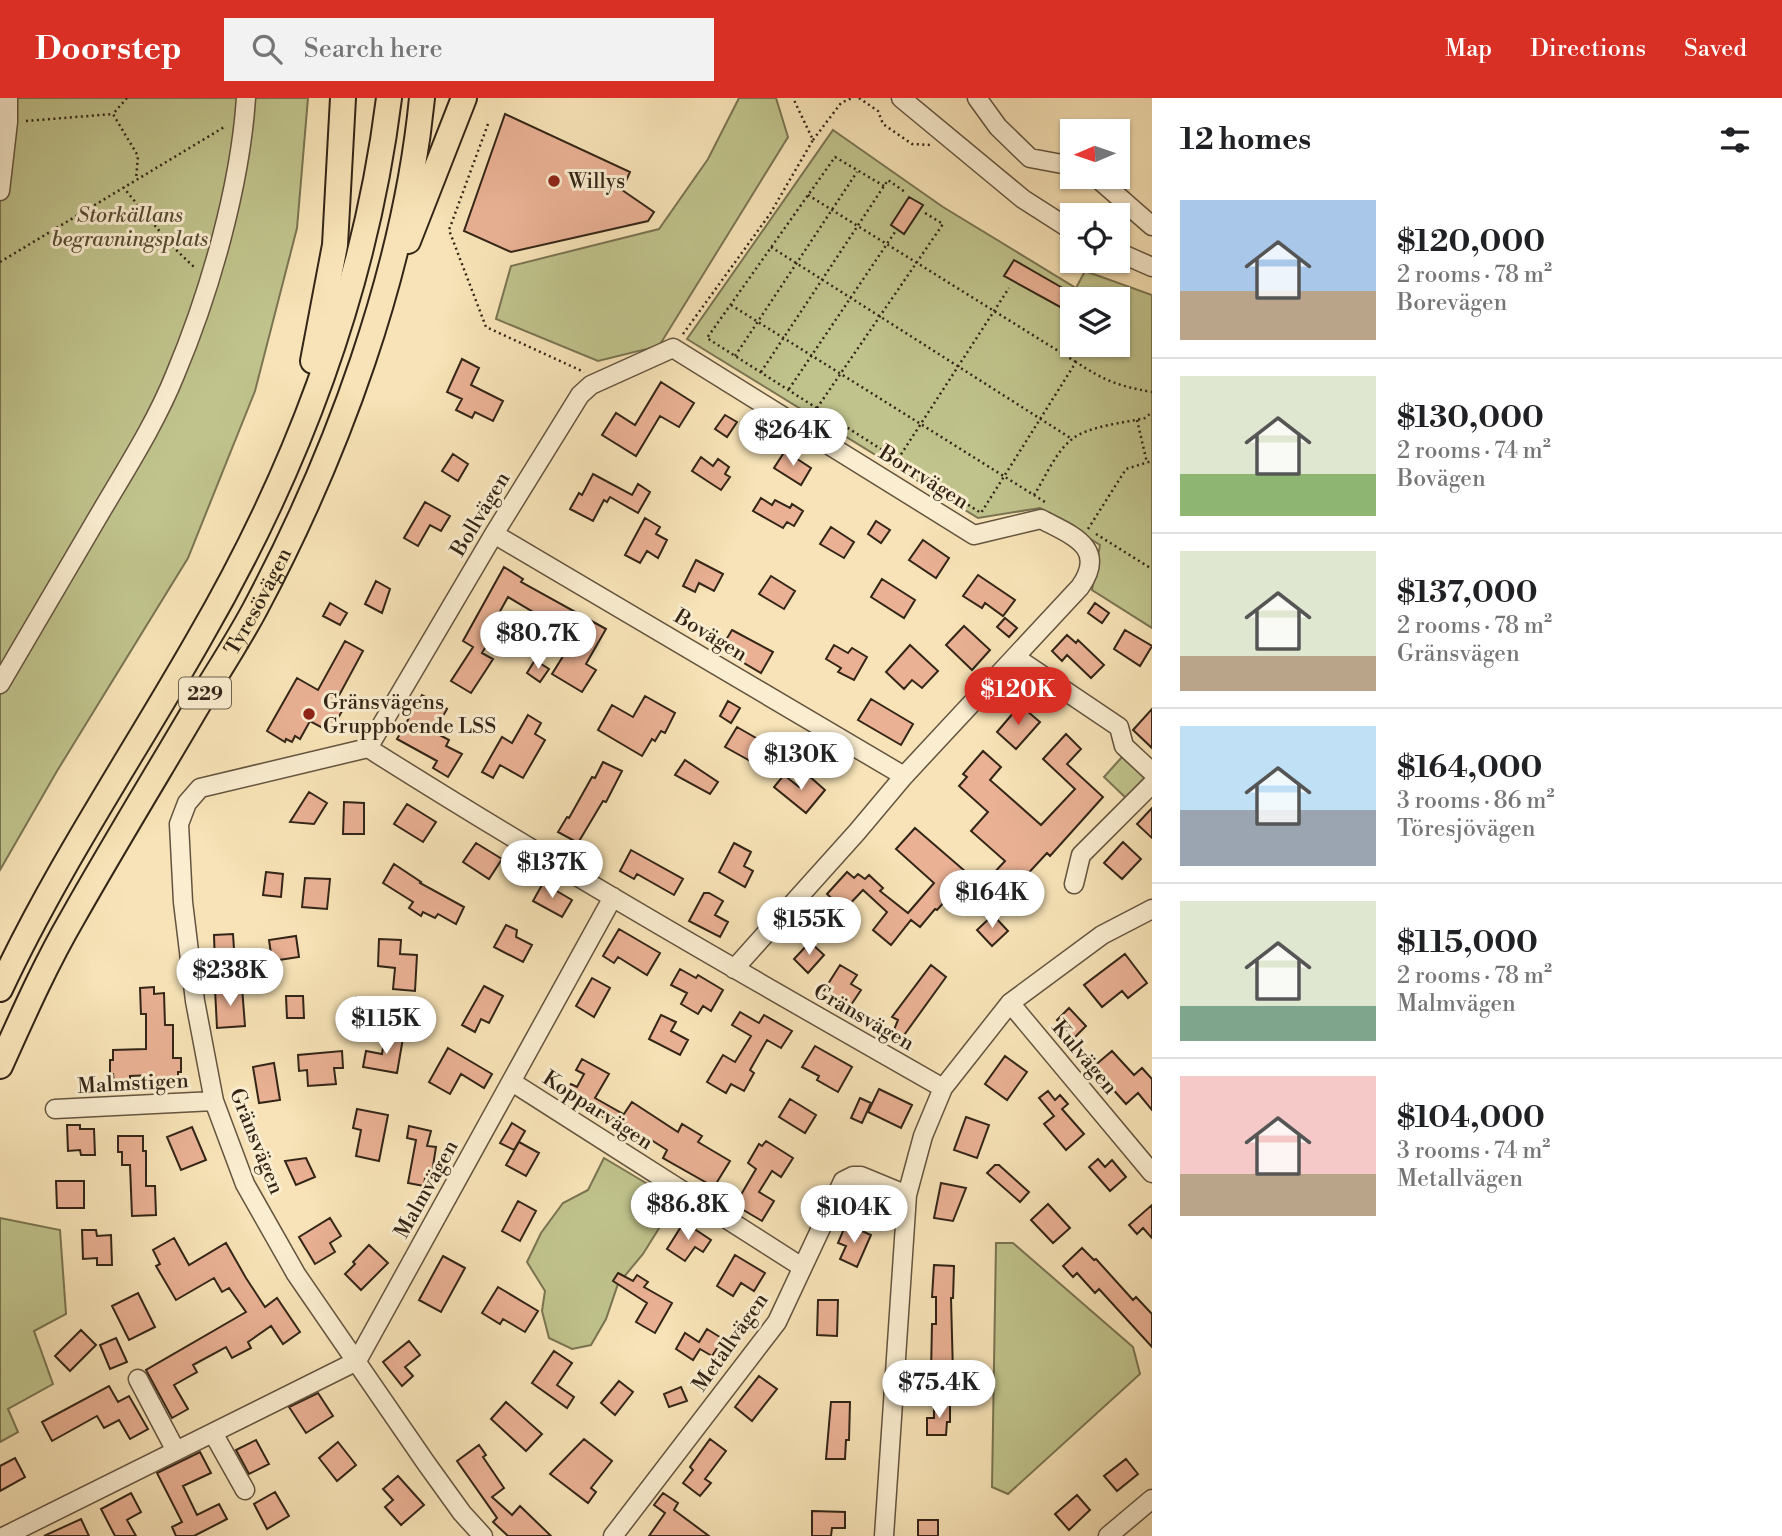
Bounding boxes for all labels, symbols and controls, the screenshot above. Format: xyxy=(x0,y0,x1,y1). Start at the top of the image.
search box xyxy=(224,18,714,81)
text: Doorstep xyxy=(35,29,182,70)
icon: search xyxy=(248,30,286,68)
text: Search here xyxy=(304,33,443,65)
text: Map xyxy=(1445,34,1492,64)
text: Directions xyxy=(1530,34,1646,64)
text: Saved xyxy=(1684,34,1747,64)
north arrow xyxy=(1060,119,1130,189)
map controls xyxy=(1060,119,1130,357)
text: 12 homes xyxy=(1180,121,1311,159)
icon: filters xyxy=(1716,121,1754,159)
place label: Willys xyxy=(567,169,625,195)
marker: Willys xyxy=(546,173,562,189)
park label: Storkällans begravningsplats xyxy=(52,203,208,253)
button: locate xyxy=(1060,203,1130,273)
text: $120,000 xyxy=(1397,223,1545,261)
icon: home xyxy=(1236,228,1320,312)
text: 2 rooms · 78 m² xyxy=(1397,261,1552,289)
button: layers xyxy=(1060,287,1130,357)
text: Borevägen xyxy=(1397,289,1507,317)
text: $130,000 xyxy=(1397,399,1544,437)
icon: home xyxy=(1236,404,1320,488)
pin: $264K xyxy=(744,408,842,468)
text: $264K xyxy=(754,417,832,445)
text: 2 rooms · 74 m² xyxy=(1397,437,1551,465)
street label: Borrvägen xyxy=(873,440,973,516)
text: Bovägen xyxy=(1397,465,1486,493)
street label: Bollvägen xyxy=(445,467,516,562)
street label: Tyresövägen xyxy=(219,543,298,660)
text: $137,000 xyxy=(1397,574,1538,612)
icon: home xyxy=(1236,579,1320,663)
street label: Bovägen xyxy=(668,603,752,668)
pin: $80.7K xyxy=(481,612,595,671)
text: 2 rooms · 78 m² xyxy=(1397,612,1552,640)
text: $80.7K xyxy=(496,620,580,648)
text: Gränsvägen xyxy=(1397,640,1520,668)
pin: $120K xyxy=(969,668,1067,727)
text: $120K xyxy=(981,676,1055,704)
road number: 229 xyxy=(179,678,231,708)
place label: Gränsvägens Gruppboende LSS xyxy=(323,690,496,740)
marker: Gränsvägens Gruppboende LSS xyxy=(301,706,317,722)
pin: $130K xyxy=(752,732,850,792)
text: $130K xyxy=(764,741,838,769)
text: $164,000 xyxy=(1397,749,1542,787)
icon: home xyxy=(1236,754,1320,838)
text: 3 rooms · 86 m² xyxy=(1397,787,1554,815)
text: Töresjövägen xyxy=(1397,815,1535,843)
pin: $137K xyxy=(503,840,601,900)
text: $137K xyxy=(517,849,587,877)
pin: $164K xyxy=(943,870,1041,930)
text: $164K xyxy=(956,879,1028,907)
pin: $155K xyxy=(760,898,858,957)
text: $155K xyxy=(773,906,845,934)
text: $115,000 xyxy=(1397,924,1538,962)
icon: home xyxy=(1236,929,1320,1013)
pin: $238K xyxy=(181,948,279,1008)
text: $238K xyxy=(192,957,268,985)
text: 2 rooms · 78 m² xyxy=(1397,962,1552,990)
street label: Gränsvägen xyxy=(809,979,919,1057)
text: Malmvägen xyxy=(1397,990,1516,1018)
pin: $115K xyxy=(337,996,435,1056)
text: $115K xyxy=(351,1005,421,1033)
street label: Kulvägen xyxy=(1046,1015,1123,1100)
street label: Kopparvägen xyxy=(537,1065,658,1156)
street label: Malmstigen xyxy=(77,1068,190,1100)
street label: Gränsvägen xyxy=(223,1085,289,1199)
text: $104,000 xyxy=(1397,1099,1545,1137)
icon: home xyxy=(1236,1104,1320,1188)
street label: Malmvägen xyxy=(389,1135,465,1243)
text: 3 rooms · 74 m² xyxy=(1397,1137,1550,1165)
text: Metallvägen xyxy=(1397,1165,1523,1193)
pin: $86.8K xyxy=(631,1182,745,1242)
pin: $104K xyxy=(805,1186,903,1245)
text: $86.8K xyxy=(647,1191,729,1219)
text: $104K xyxy=(817,1194,891,1222)
street label: Metallvägen xyxy=(687,1288,775,1397)
pin: $75.4K xyxy=(882,1360,996,1420)
text: $75.4K xyxy=(898,1369,980,1397)

